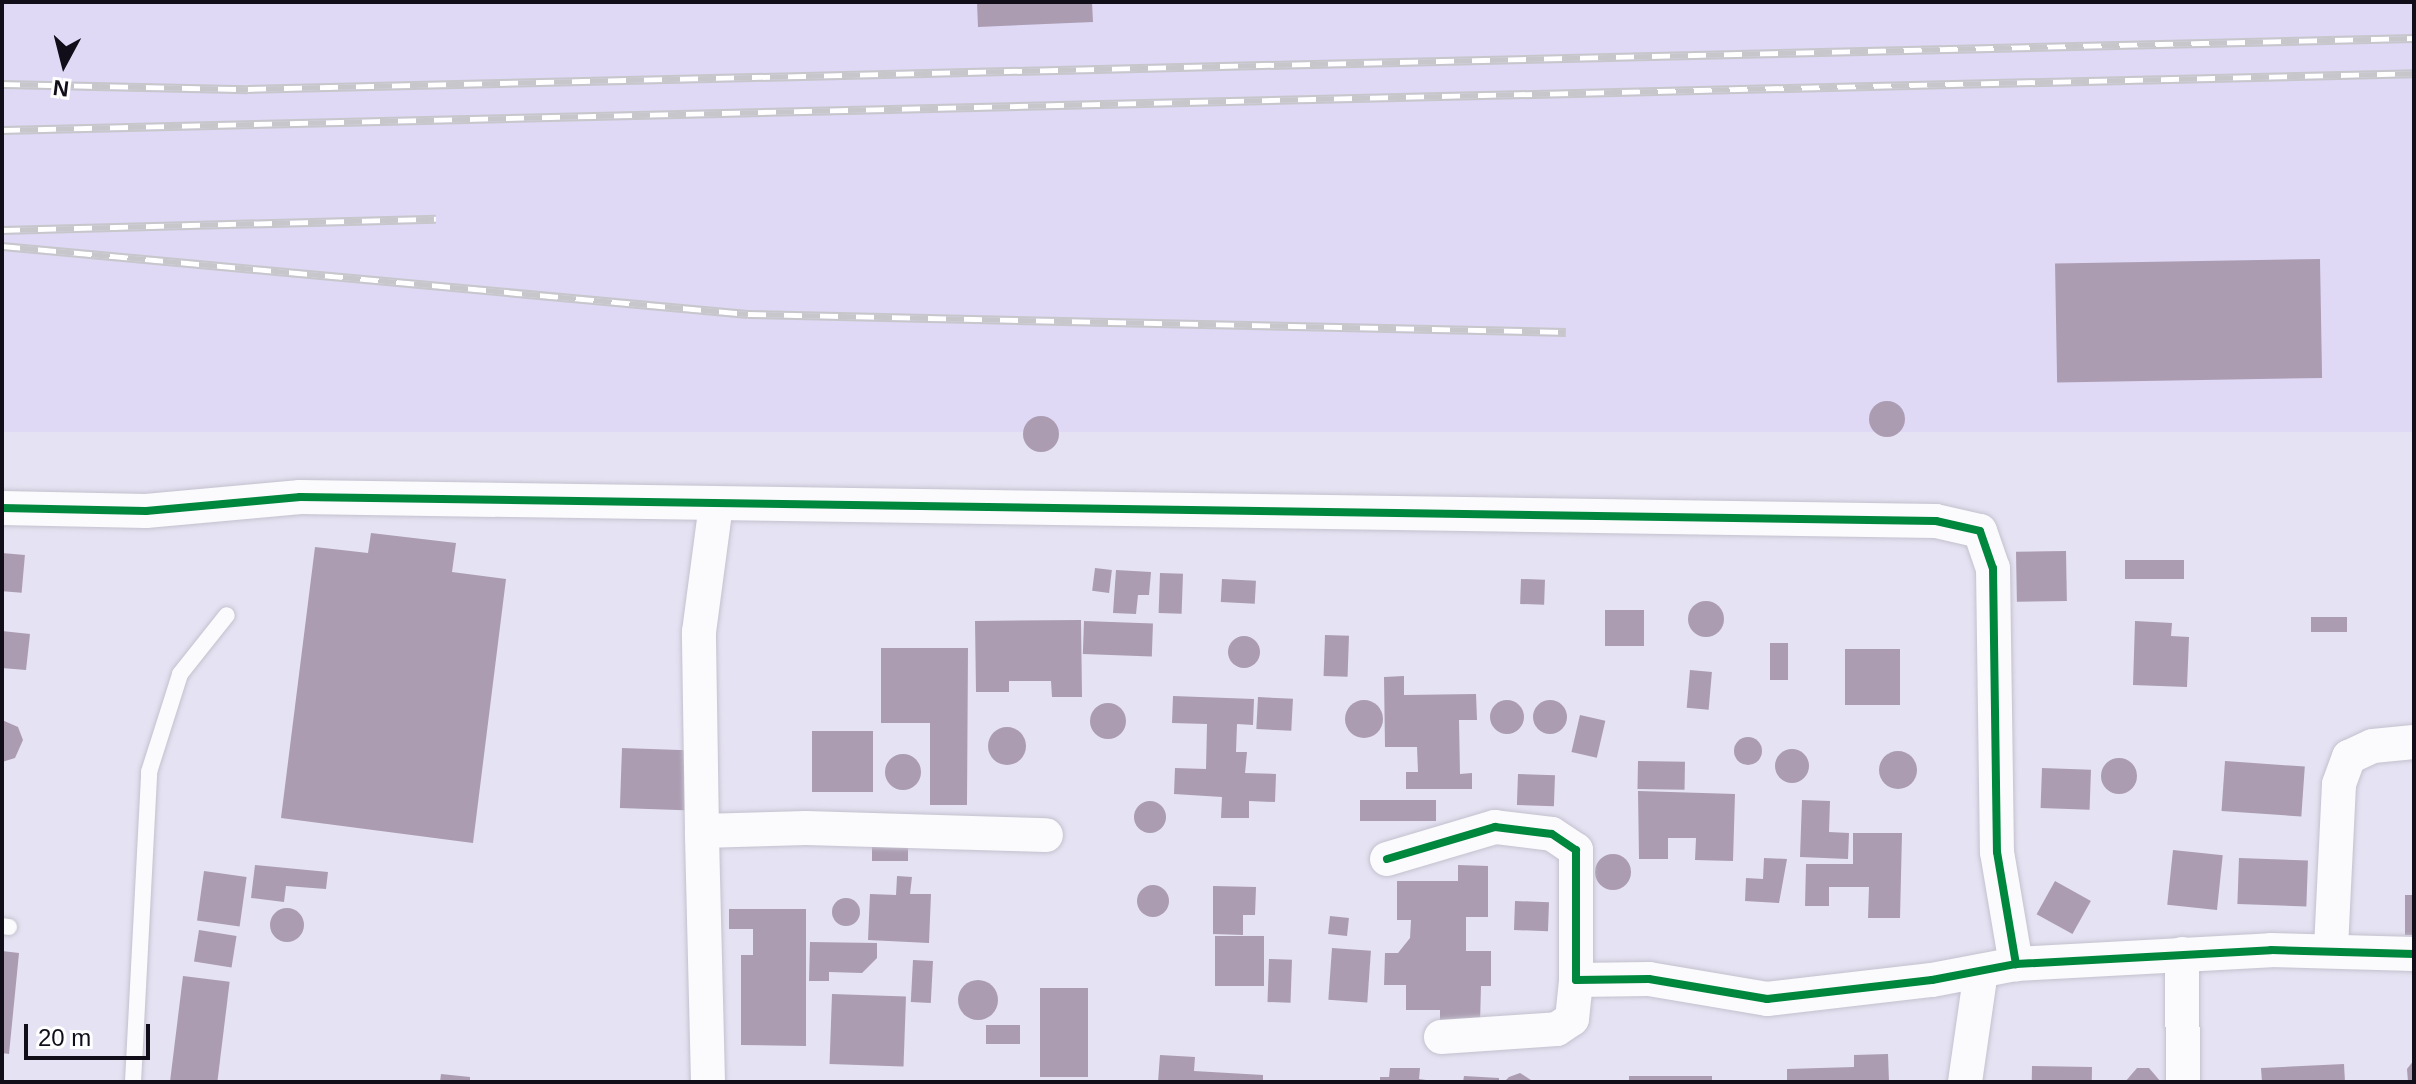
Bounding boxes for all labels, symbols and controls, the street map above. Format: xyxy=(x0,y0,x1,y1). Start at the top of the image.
north arrow xyxy=(24,24,104,104)
text: N xyxy=(52,75,70,102)
scale bar xyxy=(28,1008,154,1058)
text: 20 m xyxy=(38,1024,91,1051)

